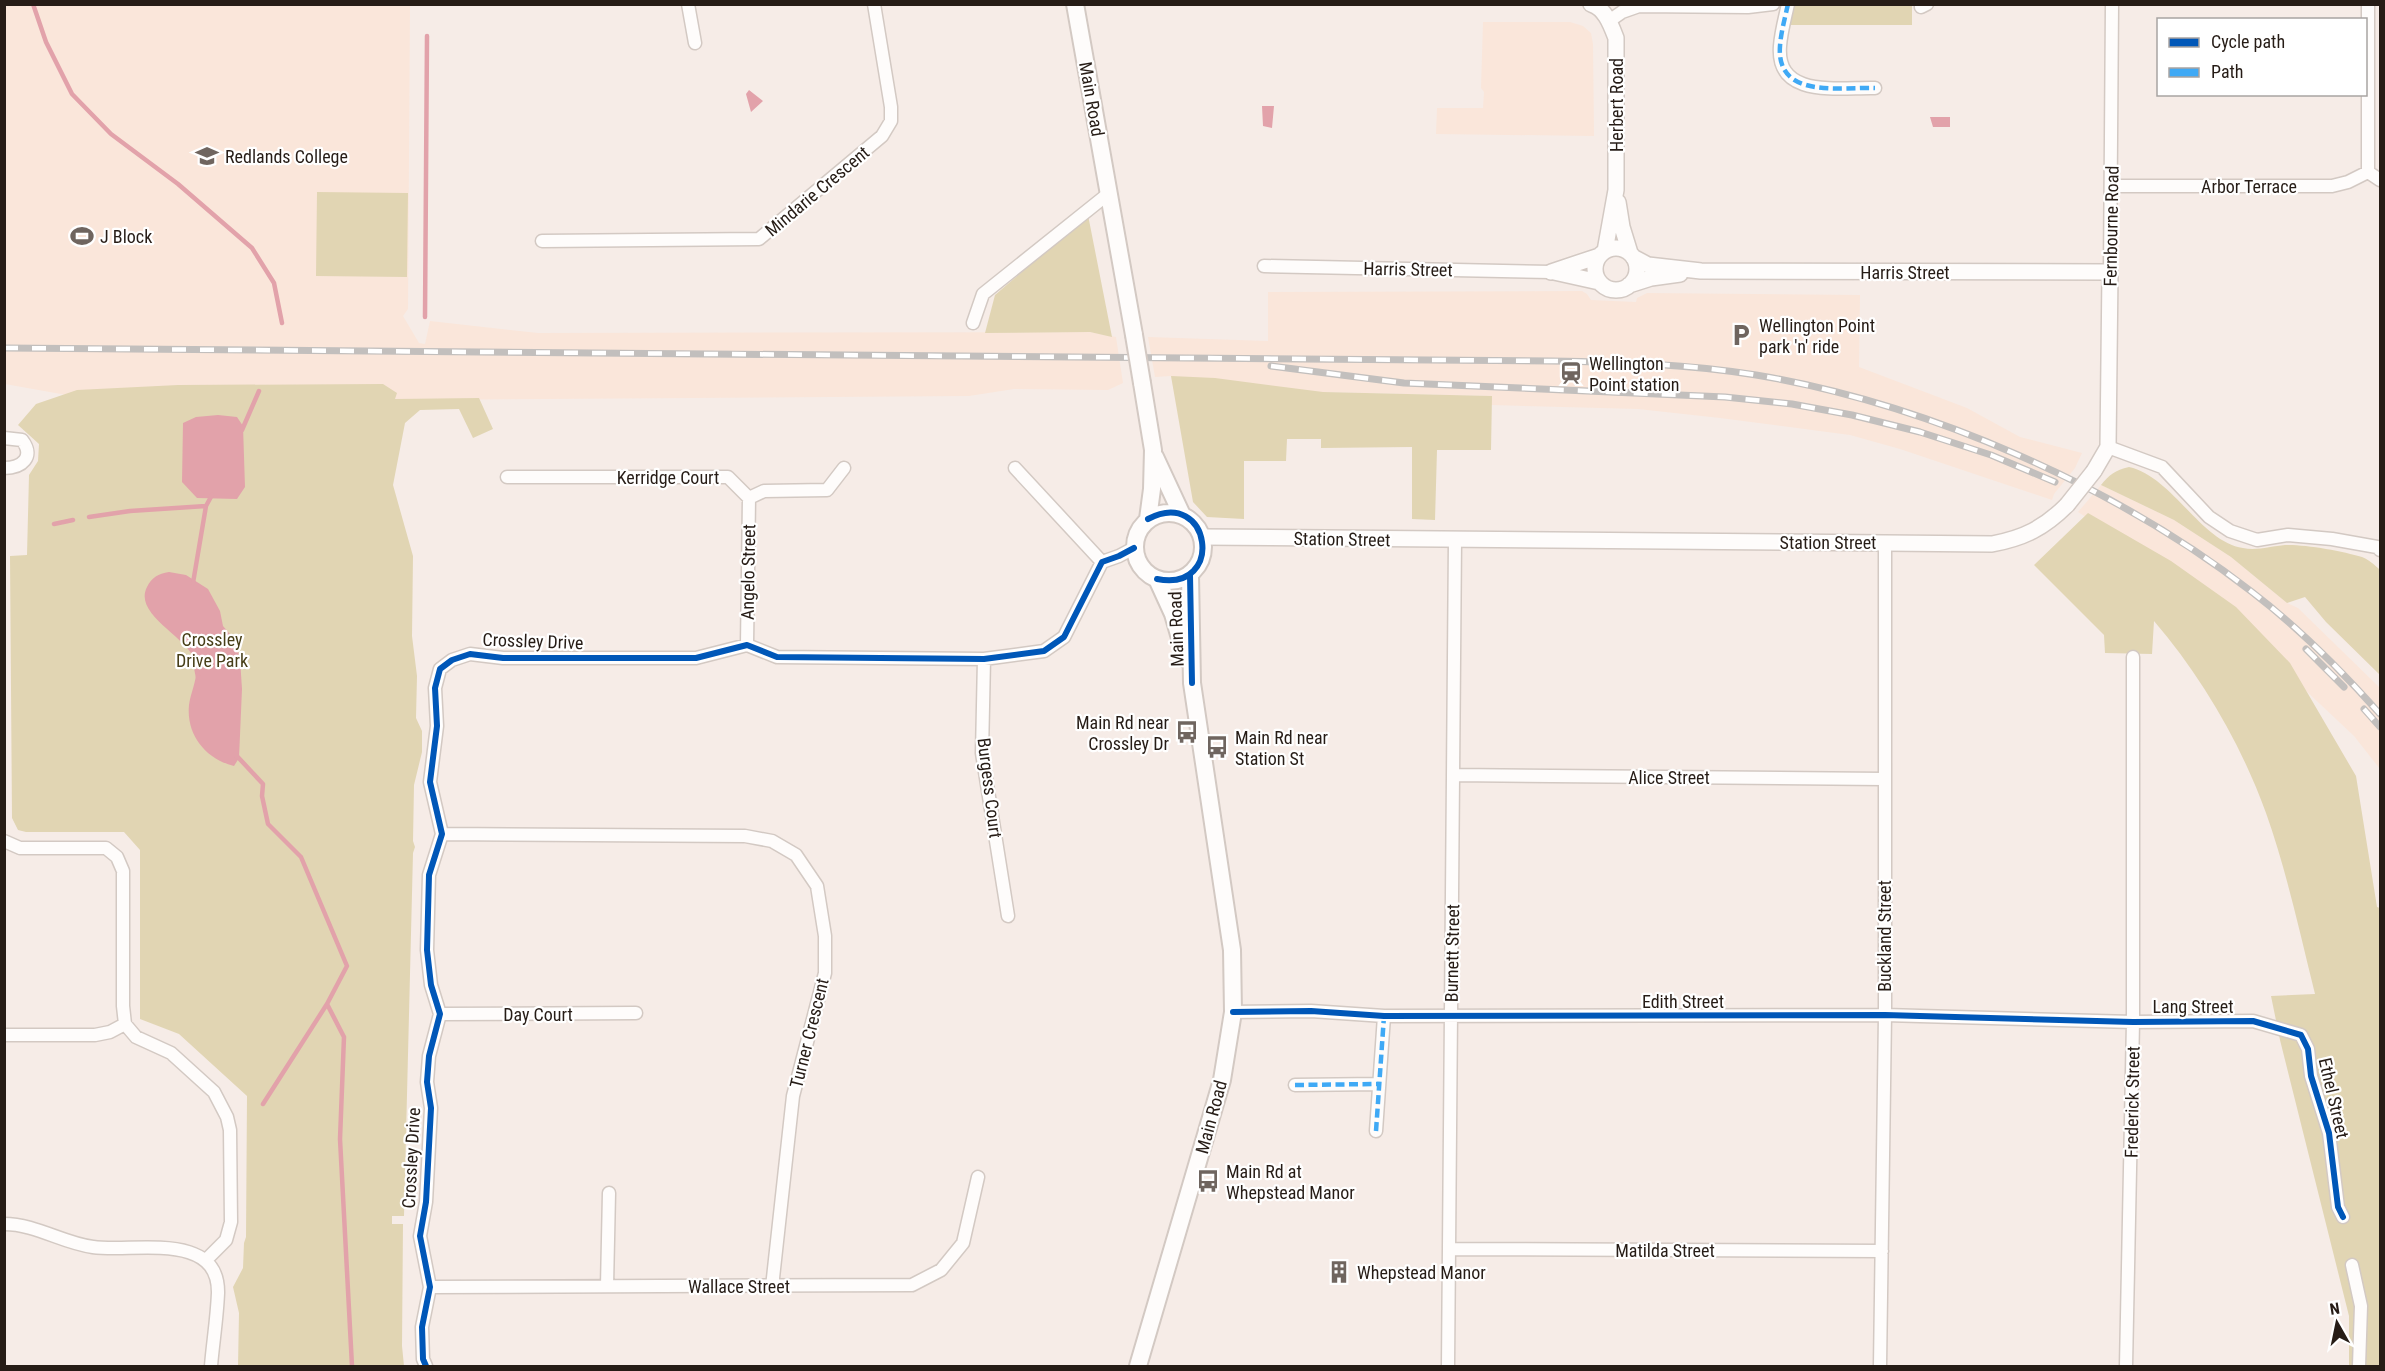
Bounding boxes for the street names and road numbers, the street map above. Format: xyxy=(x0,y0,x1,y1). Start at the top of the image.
street label: Herbert Road xyxy=(1606,58,1627,152)
street label: Main Road xyxy=(1075,60,1109,138)
street label: Mindarie Crescent xyxy=(761,141,873,241)
street label: Fernbourne Road xyxy=(2099,166,2123,286)
street label: Arbor Terrace xyxy=(2201,176,2297,197)
street label: Harris Street xyxy=(1363,258,1453,280)
street label: Harris Street xyxy=(1860,262,1950,283)
street label: Kerridge Court xyxy=(617,467,719,488)
street label: Angelo Street xyxy=(737,524,759,620)
street label: Station Street xyxy=(1293,528,1391,550)
street label: Station Street xyxy=(1780,532,1876,553)
street label: Main Road xyxy=(1164,591,1188,667)
street label: Crossley Drive xyxy=(482,629,584,653)
street label: Burgess Court xyxy=(973,737,1007,839)
street label: Alice Street xyxy=(1628,767,1710,788)
street label: Buckland Street xyxy=(1874,880,1895,992)
street label: Burnett Street xyxy=(1441,904,1463,1002)
street label: Turner Crescent xyxy=(785,976,833,1090)
street label: Edith Street xyxy=(1642,991,1724,1012)
street label: Lang Street xyxy=(2152,996,2234,1017)
street label: Day Court xyxy=(503,1004,573,1025)
street label: Frederick Street xyxy=(2121,1046,2143,1158)
street label: Ethel Street xyxy=(2315,1056,2353,1140)
street label: Main Road xyxy=(1191,1078,1231,1156)
street label: Crossley Drive xyxy=(398,1107,424,1209)
street label: Matilda Street xyxy=(1615,1240,1715,1261)
street label: Wallace Street xyxy=(688,1276,790,1297)

